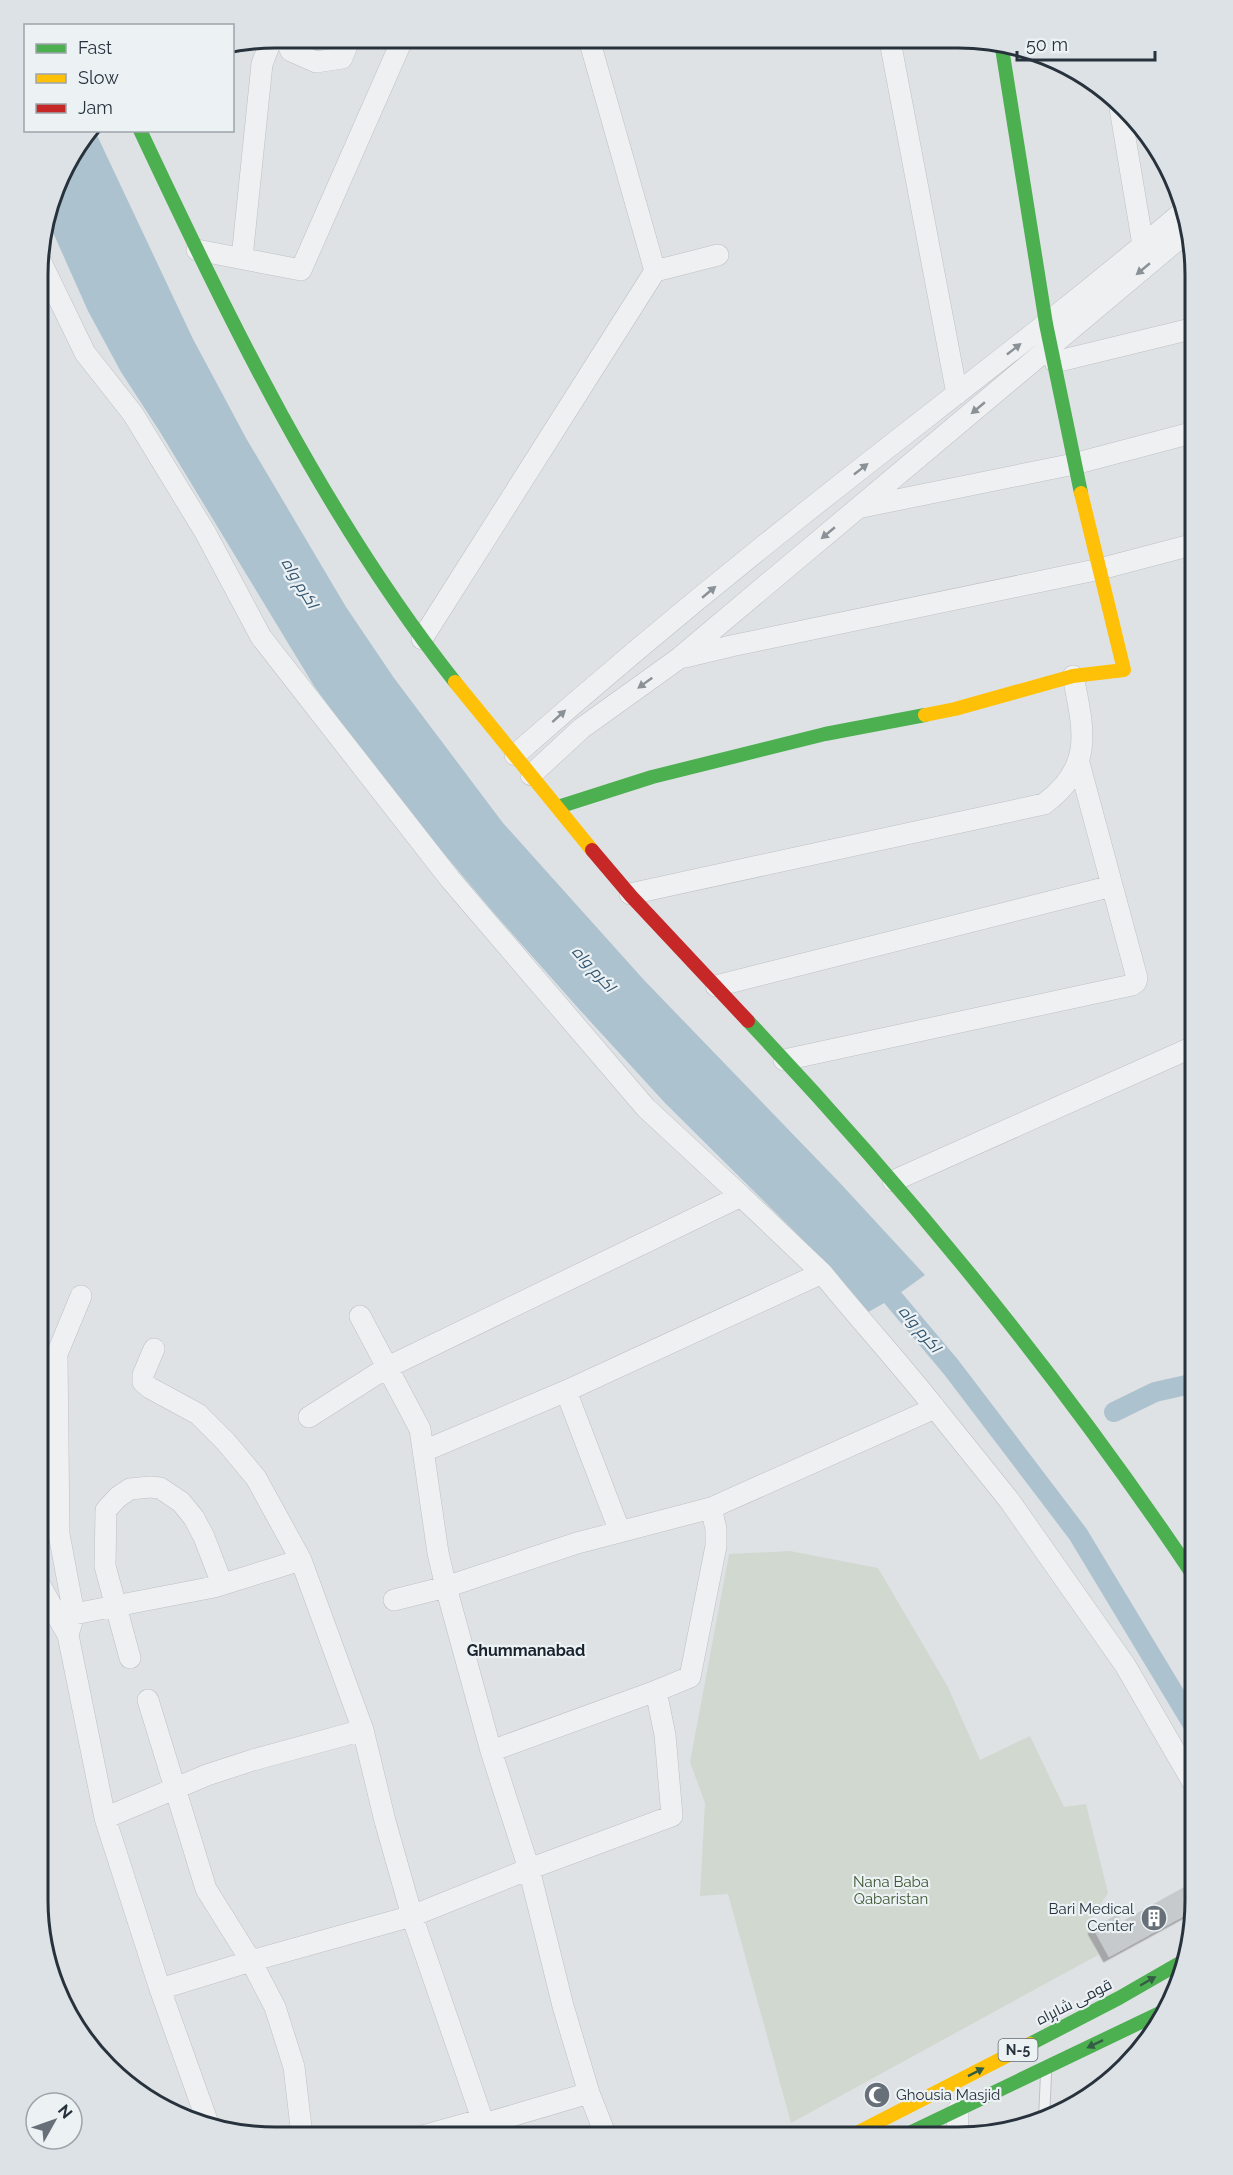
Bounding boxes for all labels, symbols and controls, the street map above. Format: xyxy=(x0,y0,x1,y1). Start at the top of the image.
legend xyxy=(24,24,234,132)
scale bar xyxy=(1017,24,1155,62)
text: 50 m xyxy=(1026,34,1068,55)
text: Fast xyxy=(78,37,112,58)
text: Slow xyxy=(78,67,119,88)
text: Jam xyxy=(78,97,113,118)
one-way arrow xyxy=(1136,262,1151,275)
one-way arrow xyxy=(1006,343,1022,356)
one-way arrow xyxy=(971,401,986,414)
one-way arrow xyxy=(853,464,868,476)
one-way arrow xyxy=(821,526,836,539)
water label: اکرم واہ xyxy=(276,554,323,614)
one-way arrow xyxy=(701,585,717,598)
one-way arrow xyxy=(637,677,653,689)
one-way arrow xyxy=(551,710,566,723)
water label: اکرم واہ xyxy=(567,942,621,999)
water label: اکرم واہ xyxy=(893,1302,946,1359)
district label: Ghummanabad xyxy=(467,1641,585,1660)
park label: Nana Baba Qabaristan xyxy=(853,1873,929,1908)
place label: Bari Medical Center xyxy=(1049,1900,1135,1935)
building icon: Bari Medical Center xyxy=(1139,1903,1169,1933)
street label: قومی شاہراہ xyxy=(1033,1975,1115,2030)
one-way arrow xyxy=(1140,1976,1157,1986)
road number: N-5 xyxy=(998,2039,1038,2061)
one-way arrow xyxy=(1086,2039,1104,2049)
one-way arrow xyxy=(968,2067,985,2077)
mosque icon: Ghousia Masjid xyxy=(862,2080,892,2110)
place label: Ghousia Masjid xyxy=(896,2086,1000,2104)
north arrow xyxy=(24,2091,84,2151)
text: N xyxy=(54,2101,76,2122)

